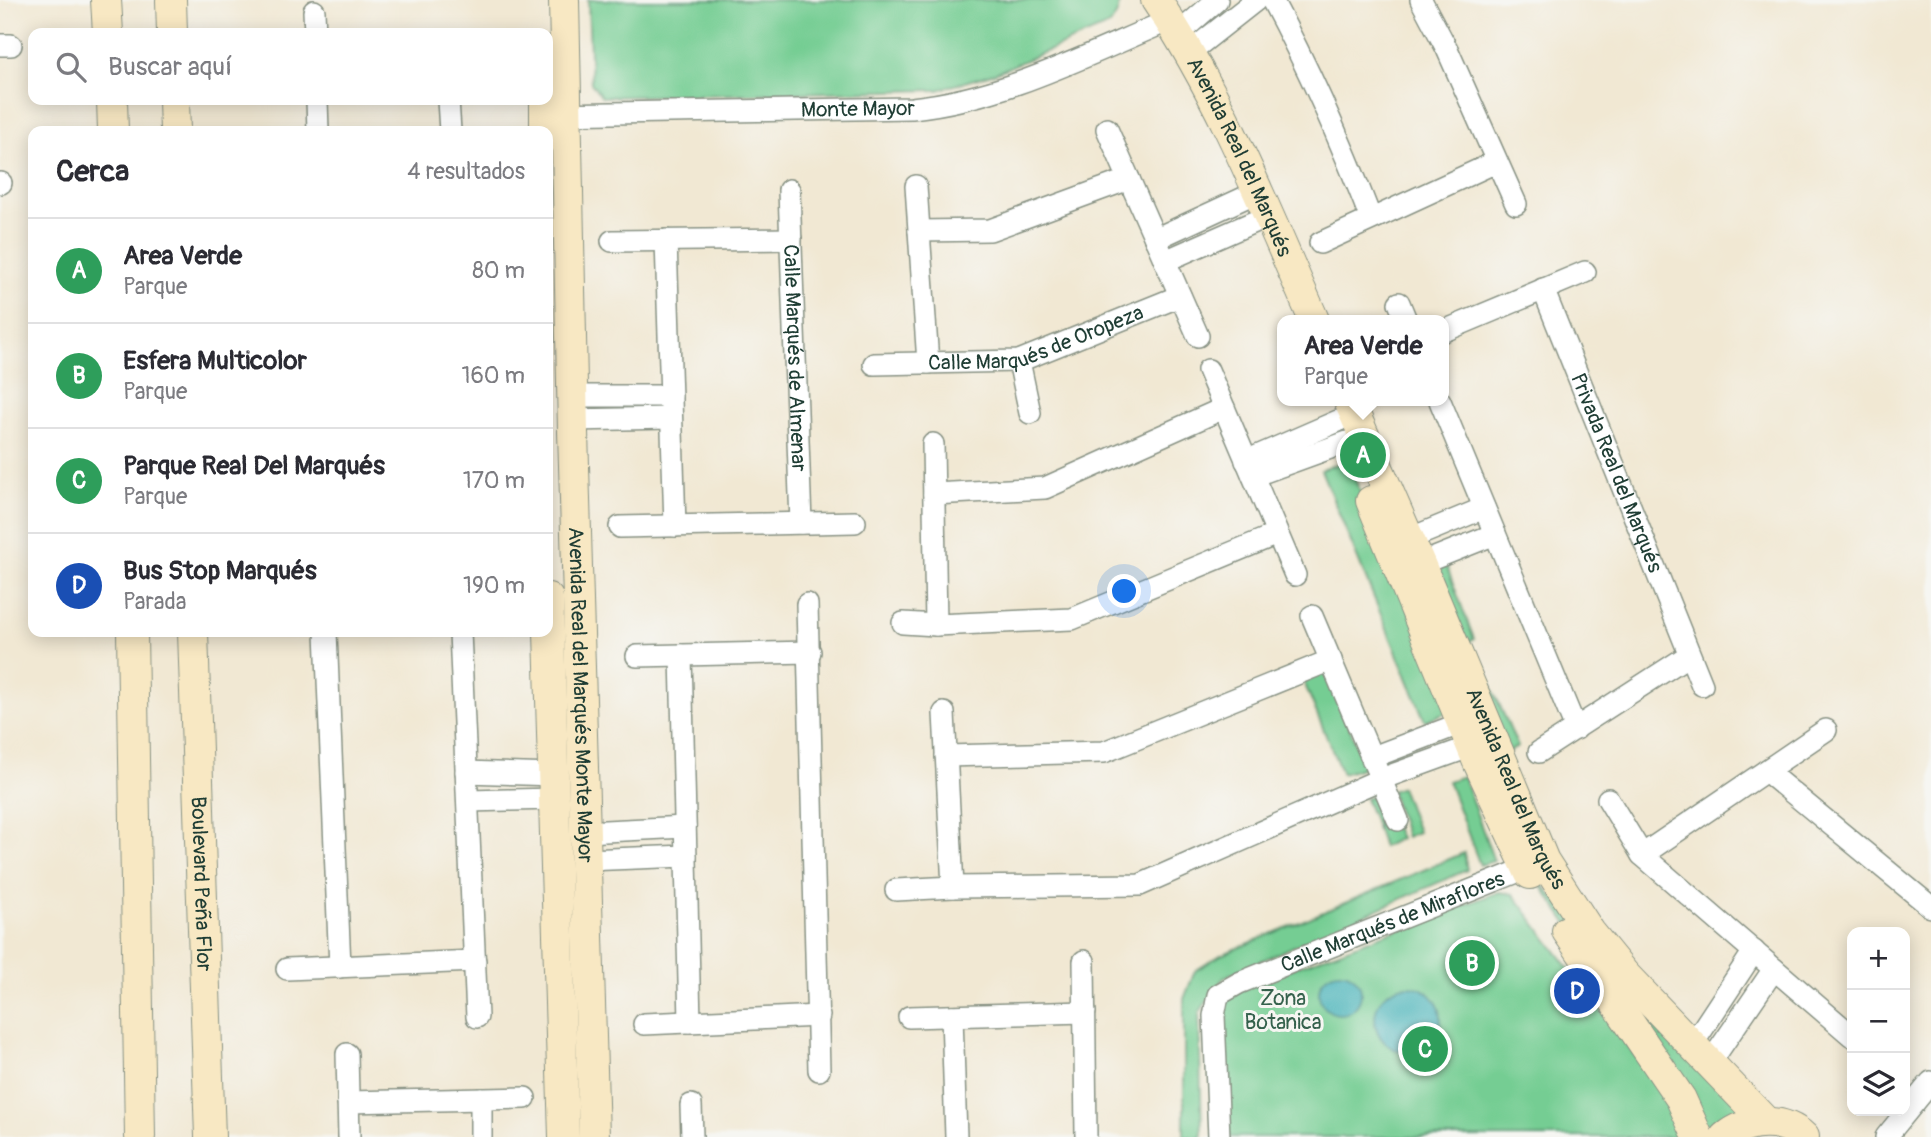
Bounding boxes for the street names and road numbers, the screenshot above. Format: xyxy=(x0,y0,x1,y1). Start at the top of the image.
street label: Avenida Real del Marqués xyxy=(1180,53,1298,261)
street label: Monte Mayor xyxy=(801,95,916,124)
street label: Calle Marqués de Almenar xyxy=(777,244,812,473)
street label: Calle Marqués de Oropeza xyxy=(928,299,1148,377)
street label: Privada Real del Marqués xyxy=(1564,369,1669,577)
street label: Avenida Real del Marqués Monte Mayor xyxy=(562,526,599,864)
street label: Avenida Real del Marqués xyxy=(1459,684,1572,895)
street label: Boulevard Peña Flor xyxy=(185,796,217,972)
street label: Calle Marqués de Miraflores xyxy=(1277,865,1509,979)

